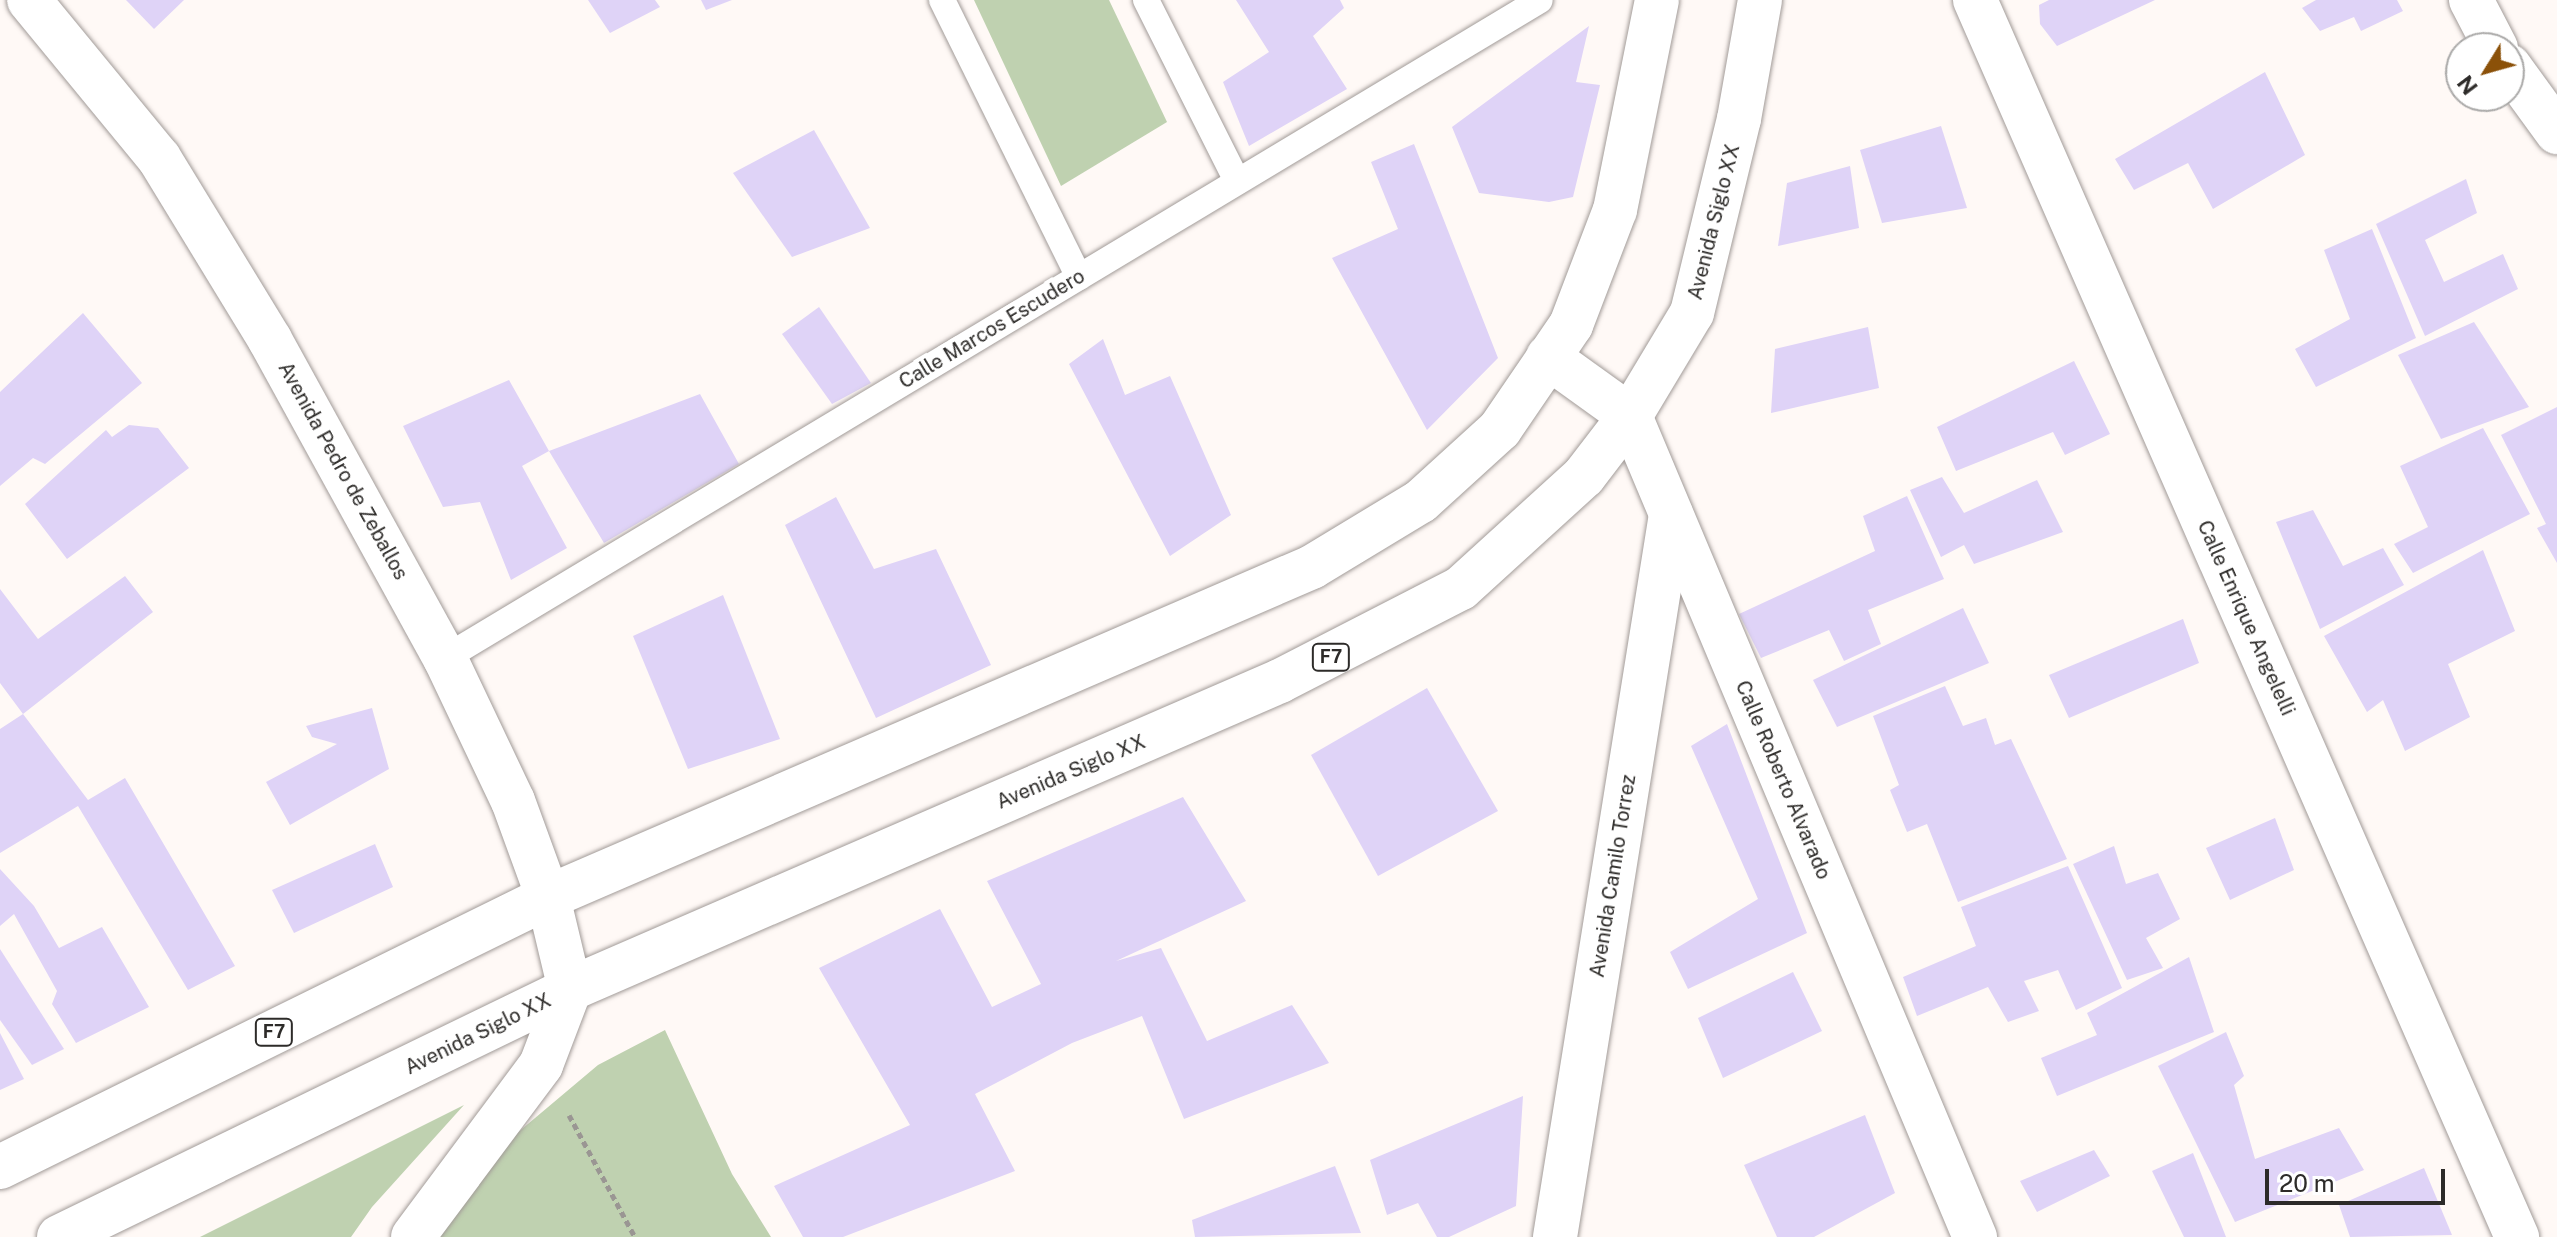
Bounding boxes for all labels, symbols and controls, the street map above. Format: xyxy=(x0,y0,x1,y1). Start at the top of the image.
north arrow xyxy=(2445,32,2525,112)
text: N xyxy=(2452,71,2483,100)
street label: Avenida Siglo XX xyxy=(1683,142,1745,302)
street label: Calle Marcos Escudero xyxy=(895,264,1089,394)
street label: Avenida Pedro de Zeballos xyxy=(273,358,413,584)
street label: Calle Enrique Angelelli xyxy=(2192,517,2300,719)
road number: F7 xyxy=(1311,643,1351,671)
street label: Calle Roberto Alvarado xyxy=(1730,677,1836,883)
street label: Avenida Siglo XX xyxy=(993,730,1149,814)
street label: Avenida Camilo Torrez xyxy=(1585,773,1641,979)
street label: Avenida Siglo XX xyxy=(401,988,555,1080)
road number: F7 xyxy=(254,1018,294,1046)
scale bar xyxy=(2269,1153,2449,1203)
text: 20 m xyxy=(2279,1169,2335,1197)

